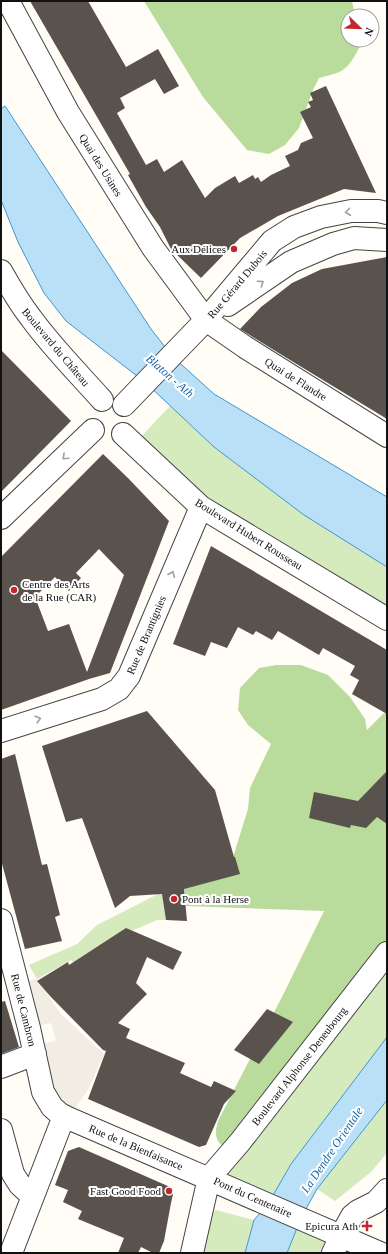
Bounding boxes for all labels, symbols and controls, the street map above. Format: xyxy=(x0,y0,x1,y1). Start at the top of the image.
north arrow xyxy=(340,8,380,48)
text: N xyxy=(362,26,376,38)
street label: Quai des Usines xyxy=(77,132,125,198)
one-way arrow xyxy=(345,207,351,216)
place label: Aux Délices xyxy=(171,243,226,255)
marker: Aux Délices xyxy=(229,244,239,254)
street label: Rue Gérard Dubois xyxy=(205,247,269,321)
one-way arrow xyxy=(257,280,264,288)
street label: Boulevard du Château xyxy=(20,305,93,389)
water label: Blaton - Ath xyxy=(143,352,197,400)
street label: Quai de Flandre xyxy=(263,355,329,403)
one-way arrow xyxy=(62,452,70,460)
street label: Boulevard Hubert Rousseau xyxy=(193,496,305,572)
one-way arrow xyxy=(168,570,176,577)
place label: Centre des Arts de la Rue (CAR) xyxy=(22,578,97,604)
marker: Centre des Arts de la Rue (CAR) xyxy=(9,585,19,595)
street label: Rue de Brantignies xyxy=(124,594,168,676)
one-way arrow xyxy=(35,715,42,724)
place label: Pont à la Herse xyxy=(182,893,249,905)
marker: Pont à la Herse xyxy=(169,894,179,904)
street label: Rue de Cambron xyxy=(9,972,39,1048)
street label: Boulevard Alphonse Deneubourg xyxy=(249,1004,349,1128)
water label: La Dendre Orientale xyxy=(298,1104,366,1196)
street label: Rue de la Bienfaisance xyxy=(87,1122,185,1172)
street label: Pont du Centenaire xyxy=(212,1174,294,1220)
place label: Fast Good Food xyxy=(90,1185,161,1197)
marker: Fast Good Food xyxy=(164,1186,174,1196)
place label: Epicura Ath xyxy=(305,1220,358,1232)
marker: Epicura Ath xyxy=(361,1220,373,1232)

